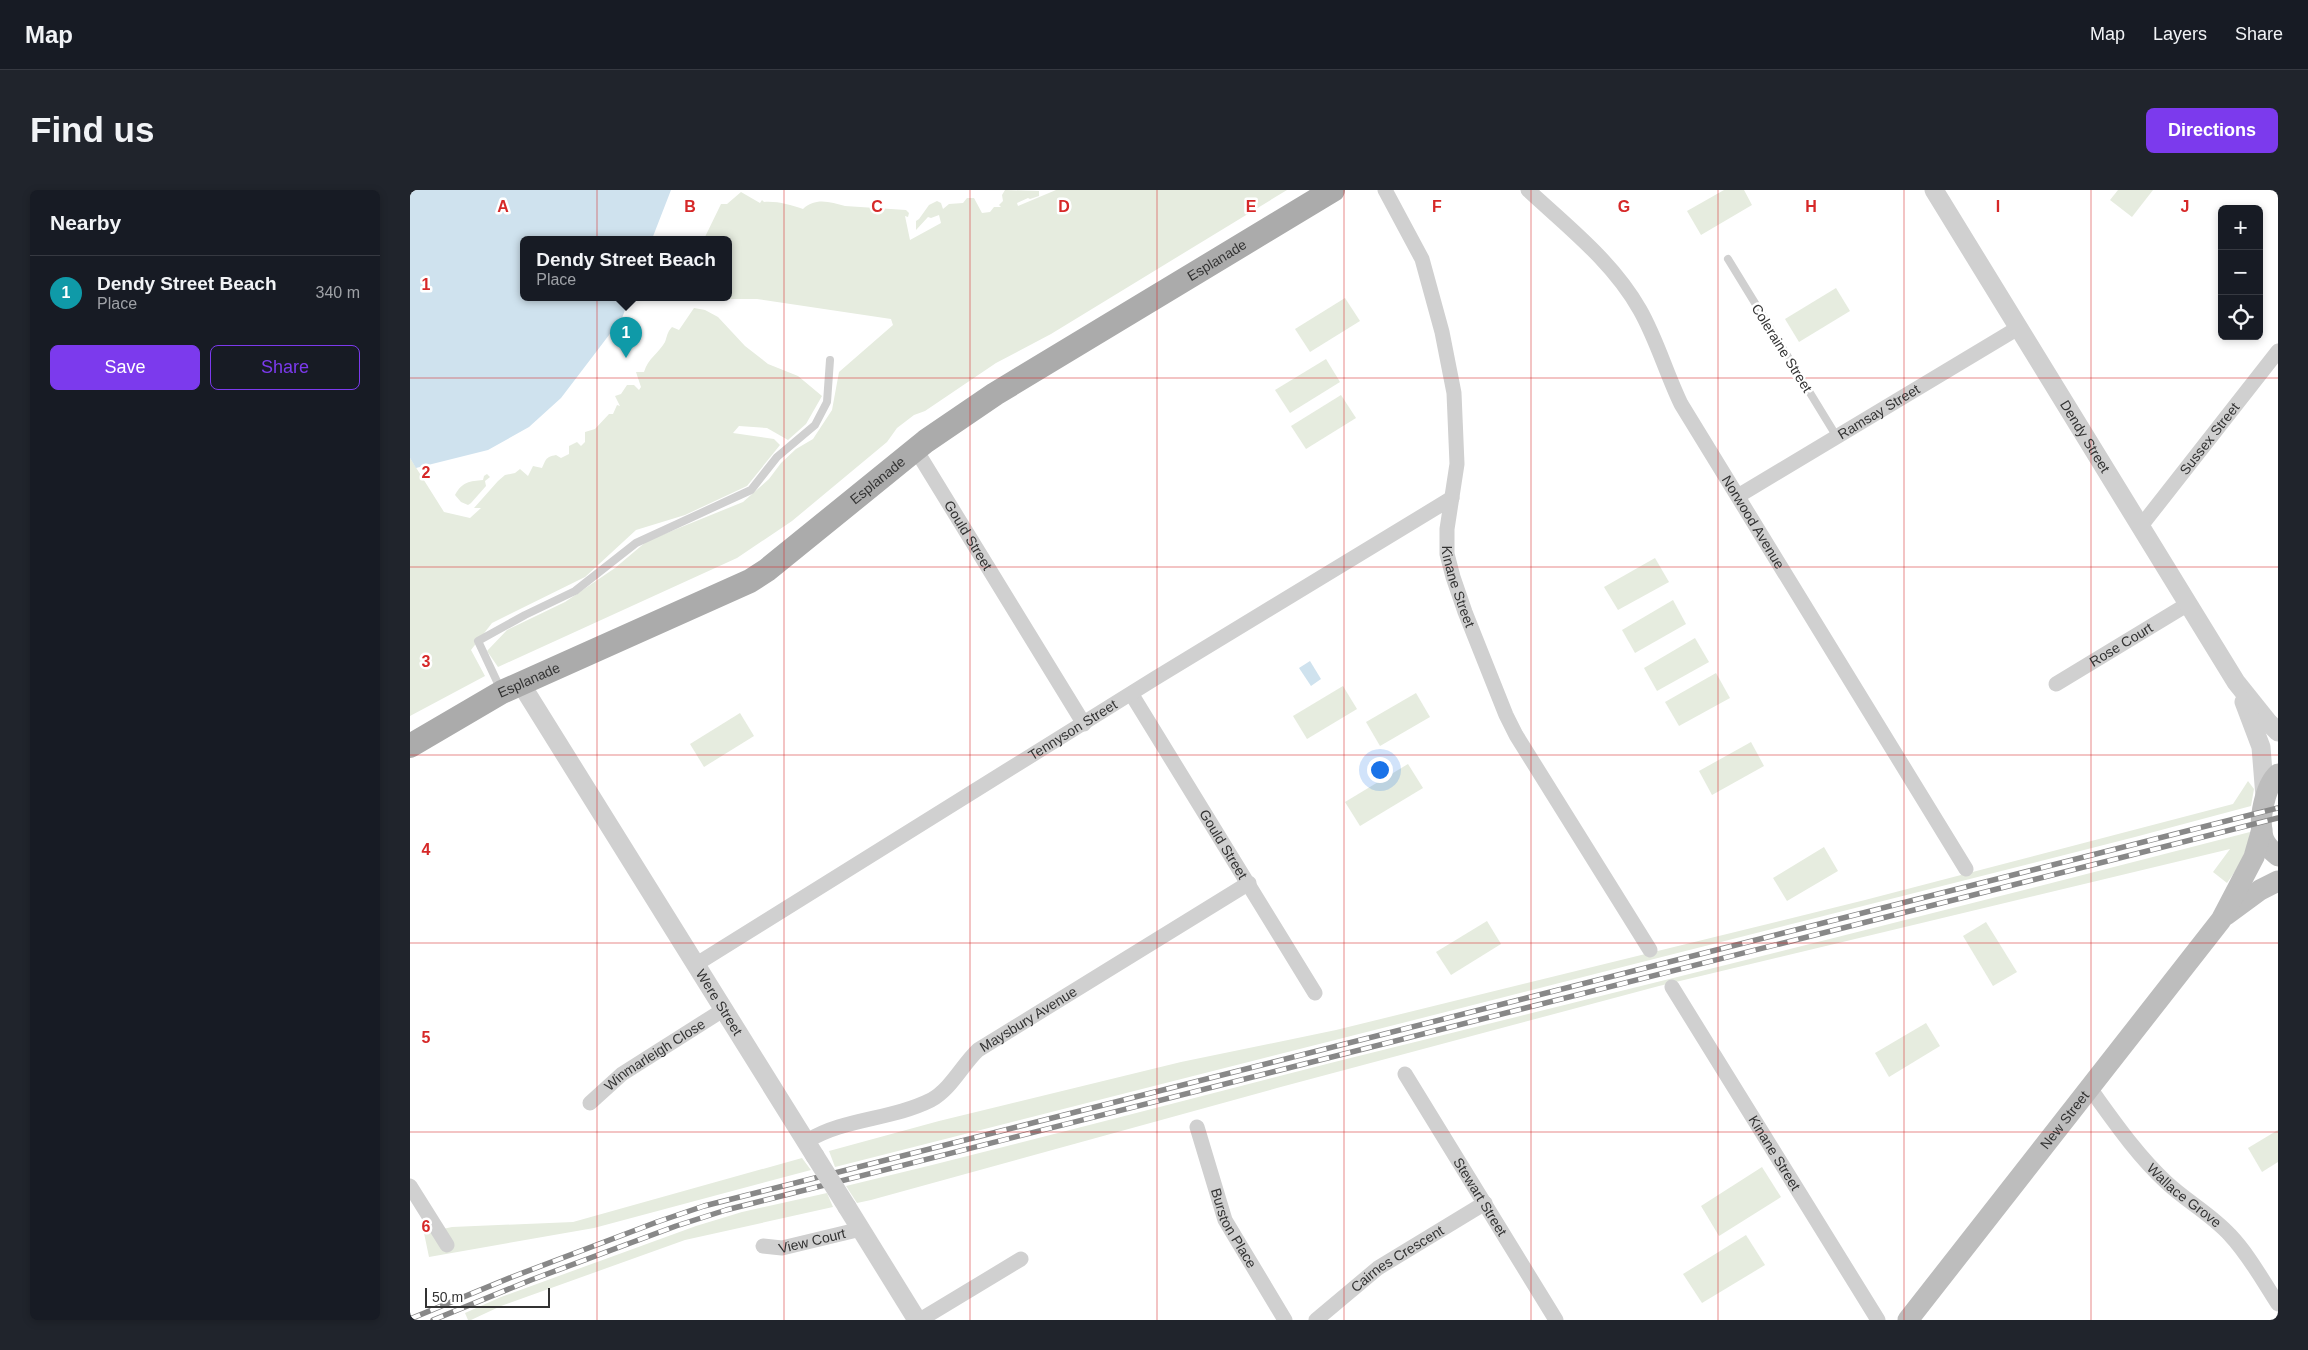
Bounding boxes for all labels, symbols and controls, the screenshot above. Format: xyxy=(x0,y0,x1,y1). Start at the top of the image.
text: Map xyxy=(25,21,73,48)
text: Map xyxy=(2090,24,2125,44)
text: Layers xyxy=(2153,24,2207,44)
text: Share xyxy=(2235,24,2283,44)
button: Directions xyxy=(2146,108,2278,153)
text: Find us xyxy=(30,110,154,149)
text: A xyxy=(497,198,509,215)
text: B xyxy=(684,198,696,215)
text: C xyxy=(871,198,883,215)
text: D xyxy=(1058,198,1070,215)
text: E xyxy=(1246,198,1257,215)
text: F xyxy=(1432,198,1442,215)
text: G xyxy=(1618,198,1630,215)
text: H xyxy=(1805,198,1817,215)
text: I xyxy=(1996,198,2000,215)
text: J xyxy=(2181,198,2189,215)
map controls xyxy=(2218,205,2263,340)
button: + xyxy=(2218,205,2263,250)
text: Nearby xyxy=(50,211,121,234)
popup xyxy=(520,236,732,301)
street label: Esplanade xyxy=(1184,236,1250,284)
text: Dendy Street Beach xyxy=(536,249,716,270)
button: − xyxy=(2218,250,2263,295)
text: Place xyxy=(536,271,576,288)
text: Dendy Street Beach xyxy=(97,273,277,294)
text: 1 xyxy=(422,276,431,293)
text: 1 xyxy=(62,284,70,301)
text: 340 m xyxy=(316,284,360,301)
text: Place xyxy=(97,295,137,312)
button: locate xyxy=(2218,295,2263,340)
street label: Coleraine Street xyxy=(1748,301,1816,395)
pin: 1 xyxy=(610,317,642,358)
button: Save xyxy=(50,345,200,390)
button: Share xyxy=(210,345,360,390)
street label: Ramsay Street xyxy=(1835,381,1923,442)
street label: Dendy Street xyxy=(2057,397,2113,475)
street label: Sussex Street xyxy=(2176,399,2243,478)
street label: Esplanade xyxy=(847,453,908,507)
text: 2 xyxy=(422,464,431,481)
street label: Norwood Avenue xyxy=(1719,472,1788,572)
street label: Gould Street xyxy=(941,498,996,573)
street label: Kinane Street xyxy=(1439,546,1478,630)
street label: Rose Court xyxy=(2087,619,2156,670)
text: 3 xyxy=(422,653,431,670)
street label: Esplanade xyxy=(495,659,562,701)
street label: Tennyson Street xyxy=(1025,696,1120,763)
your location xyxy=(1367,757,1393,783)
street label: Gould Street xyxy=(1196,806,1251,882)
text: 4 xyxy=(422,841,431,858)
street label: Were Street xyxy=(693,966,746,1038)
street label: Maysbury Avenue xyxy=(977,983,1080,1055)
street label: Winmarleigh Close xyxy=(601,1015,708,1094)
text: 5 xyxy=(422,1029,431,1046)
street label: New Street xyxy=(2037,1088,2092,1152)
street label: Kinane Street xyxy=(1745,1113,1804,1193)
street label: Stewart Street xyxy=(1450,1155,1510,1239)
street label: Wallace Grove xyxy=(2144,1160,2225,1231)
street label: Burston Place xyxy=(1208,1186,1260,1271)
text: 6 xyxy=(422,1218,431,1235)
street label: Cairnes Crescent xyxy=(1348,1222,1447,1295)
street label: View Court xyxy=(777,1225,847,1257)
scale bar xyxy=(425,1285,550,1308)
text: 50 m xyxy=(432,1289,463,1305)

